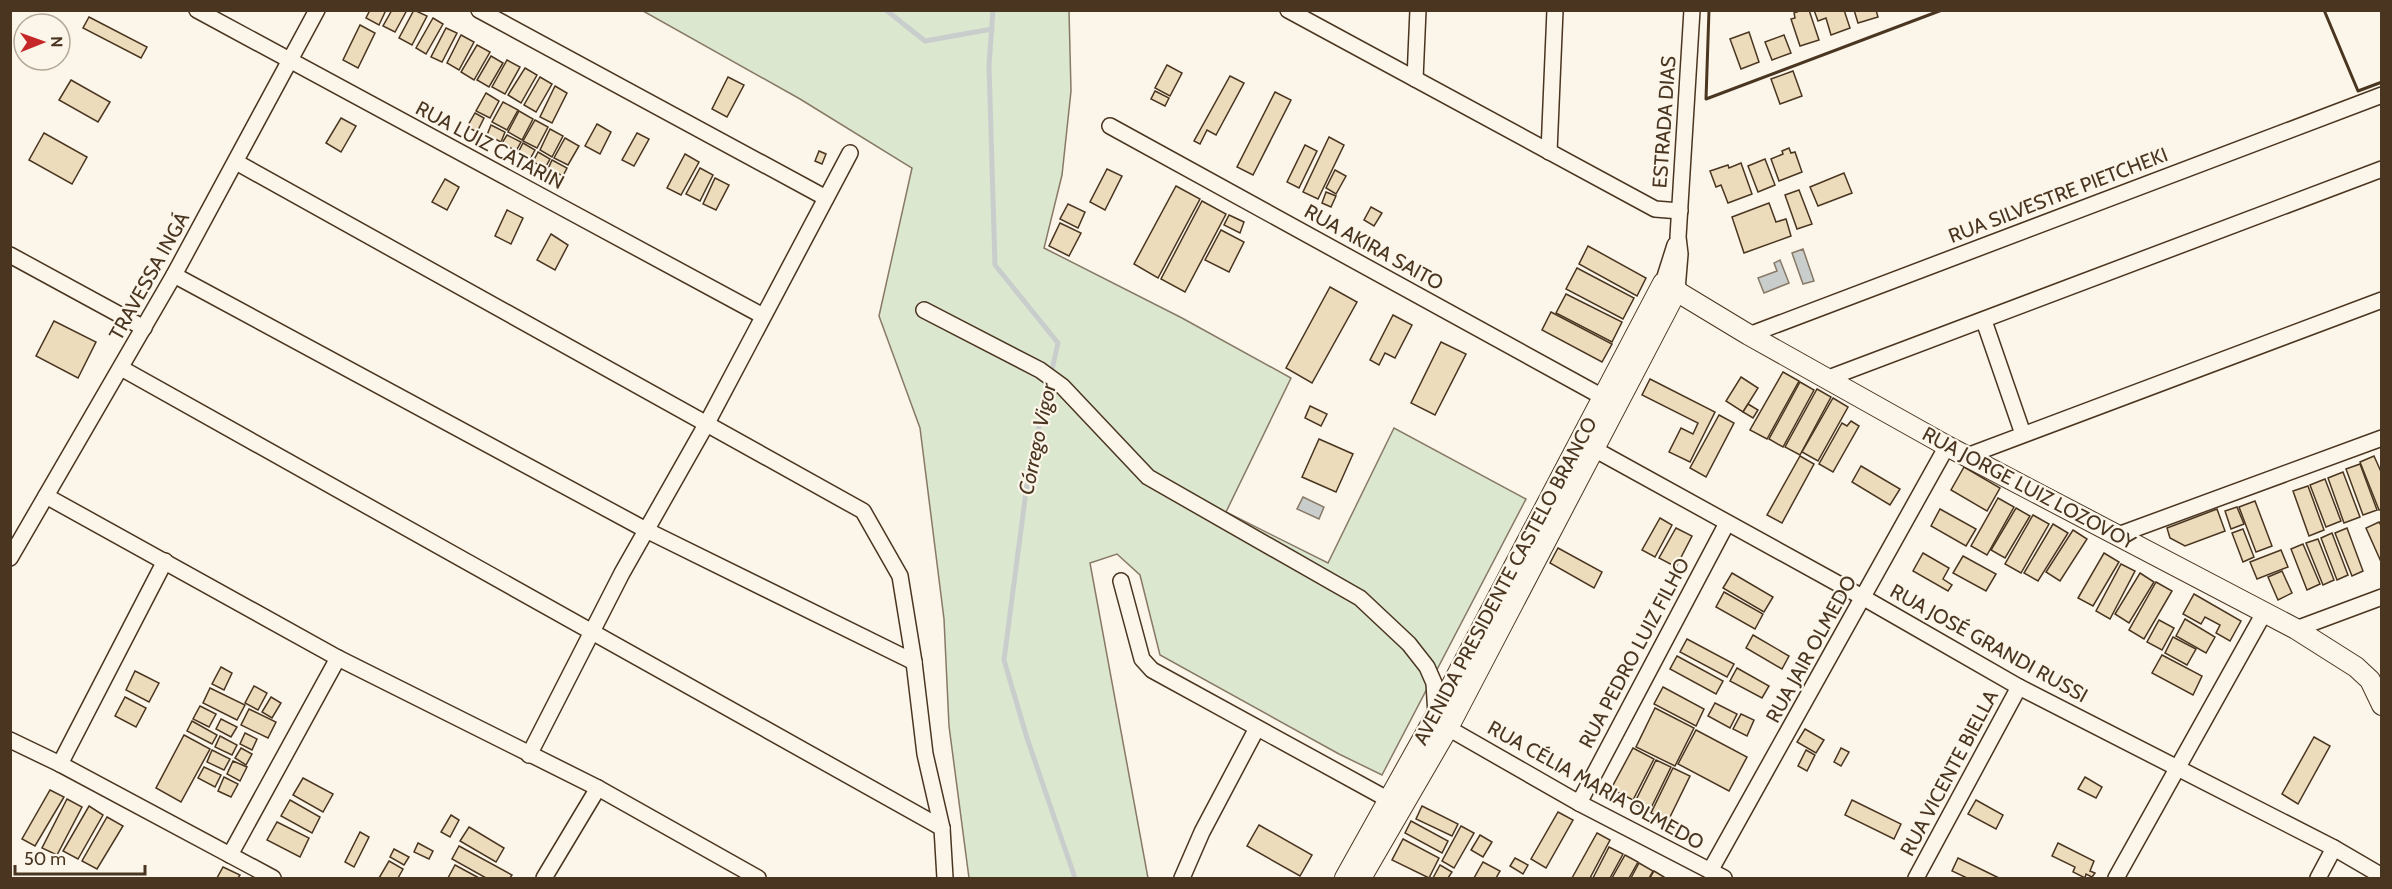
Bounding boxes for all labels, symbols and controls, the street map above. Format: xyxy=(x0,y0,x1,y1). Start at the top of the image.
north arrow xyxy=(12,12,72,72)
text: N xyxy=(47,36,66,48)
street label: ESTRADA DIAS xyxy=(1647,55,1681,189)
street label: RUA LUIZ CATARIN xyxy=(412,96,568,194)
street label: RUA SILVESTRE PIETCHEKI xyxy=(1945,142,2171,248)
street label: RUA AKIRA SAITO xyxy=(1300,199,1448,295)
street label: TRAVESSA INGÁ xyxy=(104,207,194,344)
water label: Córrego Vigor xyxy=(1013,380,1061,497)
street label: AVENIDA PRESIDENTE CASTELO BRANCO xyxy=(1408,413,1602,749)
street label: RUA JORGE LUIZ LOZOVOY xyxy=(1918,422,2140,555)
street label: RUA PEDRO LUIZ FILHO xyxy=(1574,554,1694,752)
street label: RUA JAIR OLMEDO xyxy=(1761,571,1861,727)
street label: RUA JOSÉ GRANDI RUSSI xyxy=(1886,579,2092,707)
street label: RUA VICENTE BIELLA xyxy=(1895,685,2003,860)
street label: RUA CÉLIA MARIA OLMEDO xyxy=(1484,715,1708,855)
scale bar xyxy=(15,838,146,876)
text: 50 m xyxy=(24,848,66,870)

